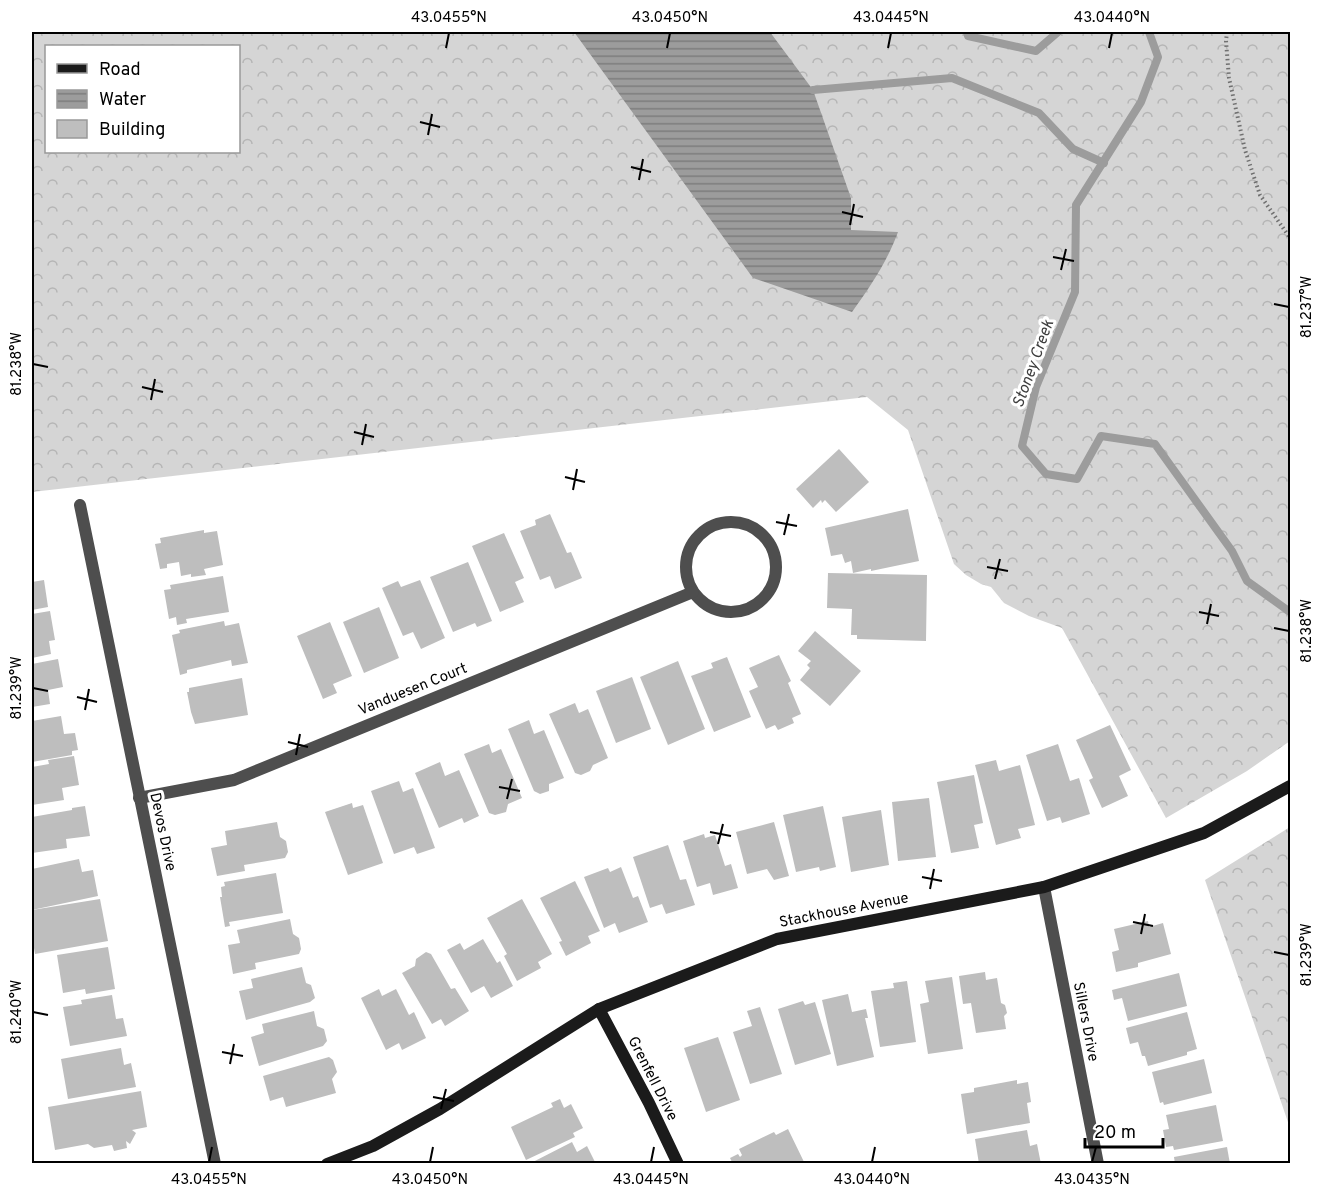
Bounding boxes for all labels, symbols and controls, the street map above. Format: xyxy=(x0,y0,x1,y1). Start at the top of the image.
text: 43.0455°N xyxy=(411,9,487,28)
text: 43.0450°N xyxy=(632,9,708,28)
text: 43.0445°N xyxy=(853,9,929,28)
text: 43.0440°N xyxy=(1074,9,1150,28)
legend xyxy=(45,45,240,153)
text: Road xyxy=(99,59,141,82)
text: Water xyxy=(99,89,146,112)
text: Building xyxy=(99,119,165,142)
text: 81.237°W xyxy=(1298,276,1317,338)
water label: Stoney Creek xyxy=(1009,317,1059,411)
text: 81.238°W xyxy=(8,332,27,396)
text: 81.238°W xyxy=(1298,599,1317,663)
text: 81.239°W xyxy=(8,656,27,720)
street label: Vanduesen Court xyxy=(356,660,470,720)
street label: Devos Drive xyxy=(144,791,180,873)
street label: Stackhouse Avenue xyxy=(778,889,910,933)
text: 81.239°W xyxy=(1298,923,1317,987)
text: 81.240°W xyxy=(8,980,27,1044)
street label: Sillers Drive xyxy=(1068,981,1102,1063)
street label: Grenfell Drive xyxy=(623,1034,681,1124)
scale bar xyxy=(1085,1111,1163,1149)
text: 20 m xyxy=(1094,1122,1136,1145)
text: 43.0455°N xyxy=(171,1171,247,1190)
text: 43.0450°N xyxy=(392,1171,468,1190)
text: 43.0445°N xyxy=(613,1171,689,1190)
text: 43.0440°N xyxy=(834,1171,910,1190)
text: 43.0435°N xyxy=(1054,1171,1130,1190)

